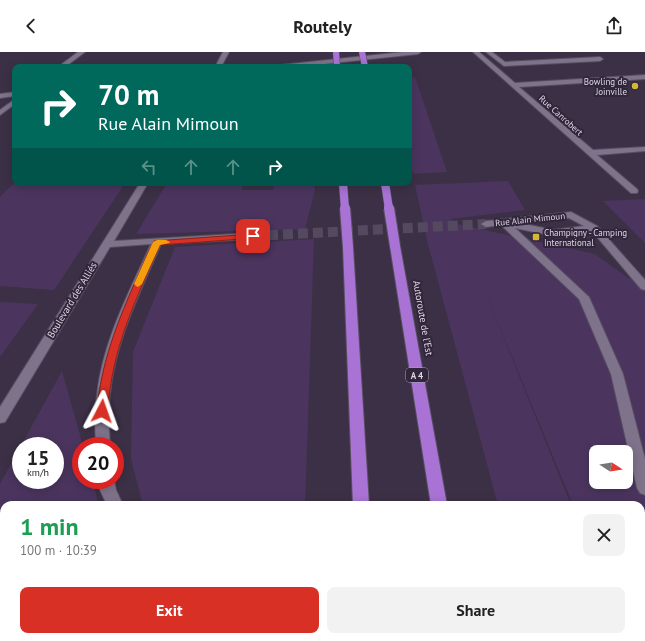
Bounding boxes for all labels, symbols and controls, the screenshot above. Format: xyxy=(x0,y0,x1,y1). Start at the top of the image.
icon: back xyxy=(20,15,42,37)
text: Routely xyxy=(293,15,352,38)
icon: share xyxy=(603,15,625,37)
text: 70 m xyxy=(98,76,159,113)
place label: Bowling de Joinville xyxy=(584,76,627,97)
icon: right xyxy=(32,80,84,132)
marker: Bowling de Joinville xyxy=(630,81,640,91)
street label: Rue Canrobert xyxy=(537,92,585,138)
text: Rue Alain Mimoun xyxy=(98,112,239,135)
icon: left xyxy=(138,156,160,178)
icon: ahead xyxy=(180,156,202,178)
icon: ahead xyxy=(222,156,244,178)
icon: right xyxy=(264,156,286,178)
street label: Rue Alain Mimoun xyxy=(494,210,566,228)
pin xyxy=(236,219,270,253)
icon: arrive xyxy=(242,225,264,247)
place label: Champigny - Camping International xyxy=(544,227,627,248)
marker: Champigny - Camping International xyxy=(531,232,541,242)
street label: Boulevard des Alliés xyxy=(44,260,100,340)
street label: Autoroute de l’Est xyxy=(410,279,436,357)
road number: A 4 xyxy=(406,368,428,382)
position arrow xyxy=(81,390,123,432)
speed limit sign: 20 xyxy=(72,437,124,489)
text: 15 xyxy=(27,445,49,471)
north arrow xyxy=(589,445,633,489)
map controls xyxy=(589,445,633,489)
text: km/h xyxy=(27,466,49,479)
text: 1 min xyxy=(20,511,79,542)
button: close xyxy=(583,514,625,556)
text: 100 m · 10:39 xyxy=(20,542,97,559)
button: Exit xyxy=(20,587,319,633)
button: Share xyxy=(327,587,625,633)

